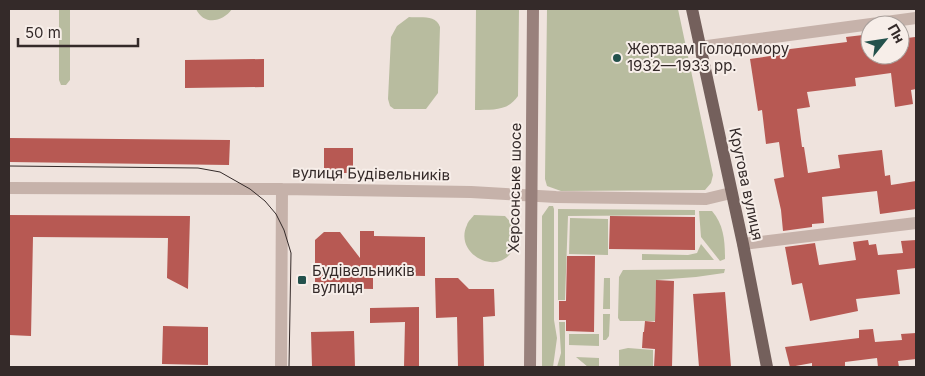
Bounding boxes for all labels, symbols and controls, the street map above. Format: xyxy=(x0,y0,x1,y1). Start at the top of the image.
scale bar xyxy=(18,15,138,47)
north arrow xyxy=(860,15,910,65)
text: Пн xyxy=(885,21,909,46)
text: 50 m xyxy=(25,23,61,42)
place label: Жертвам Голодомору 1932—1933 рр. xyxy=(627,39,790,75)
marker: Жертвам Голодомору 1932—1933 рр. xyxy=(611,52,623,64)
street label: Херсонське шосе xyxy=(504,123,525,253)
street label: Кругова вулиця xyxy=(725,126,768,242)
street label: вулиця Будівельників xyxy=(292,163,450,184)
place label: Будівельників вулиця xyxy=(312,261,415,297)
marker: Будівельників вулиця xyxy=(296,274,308,286)

